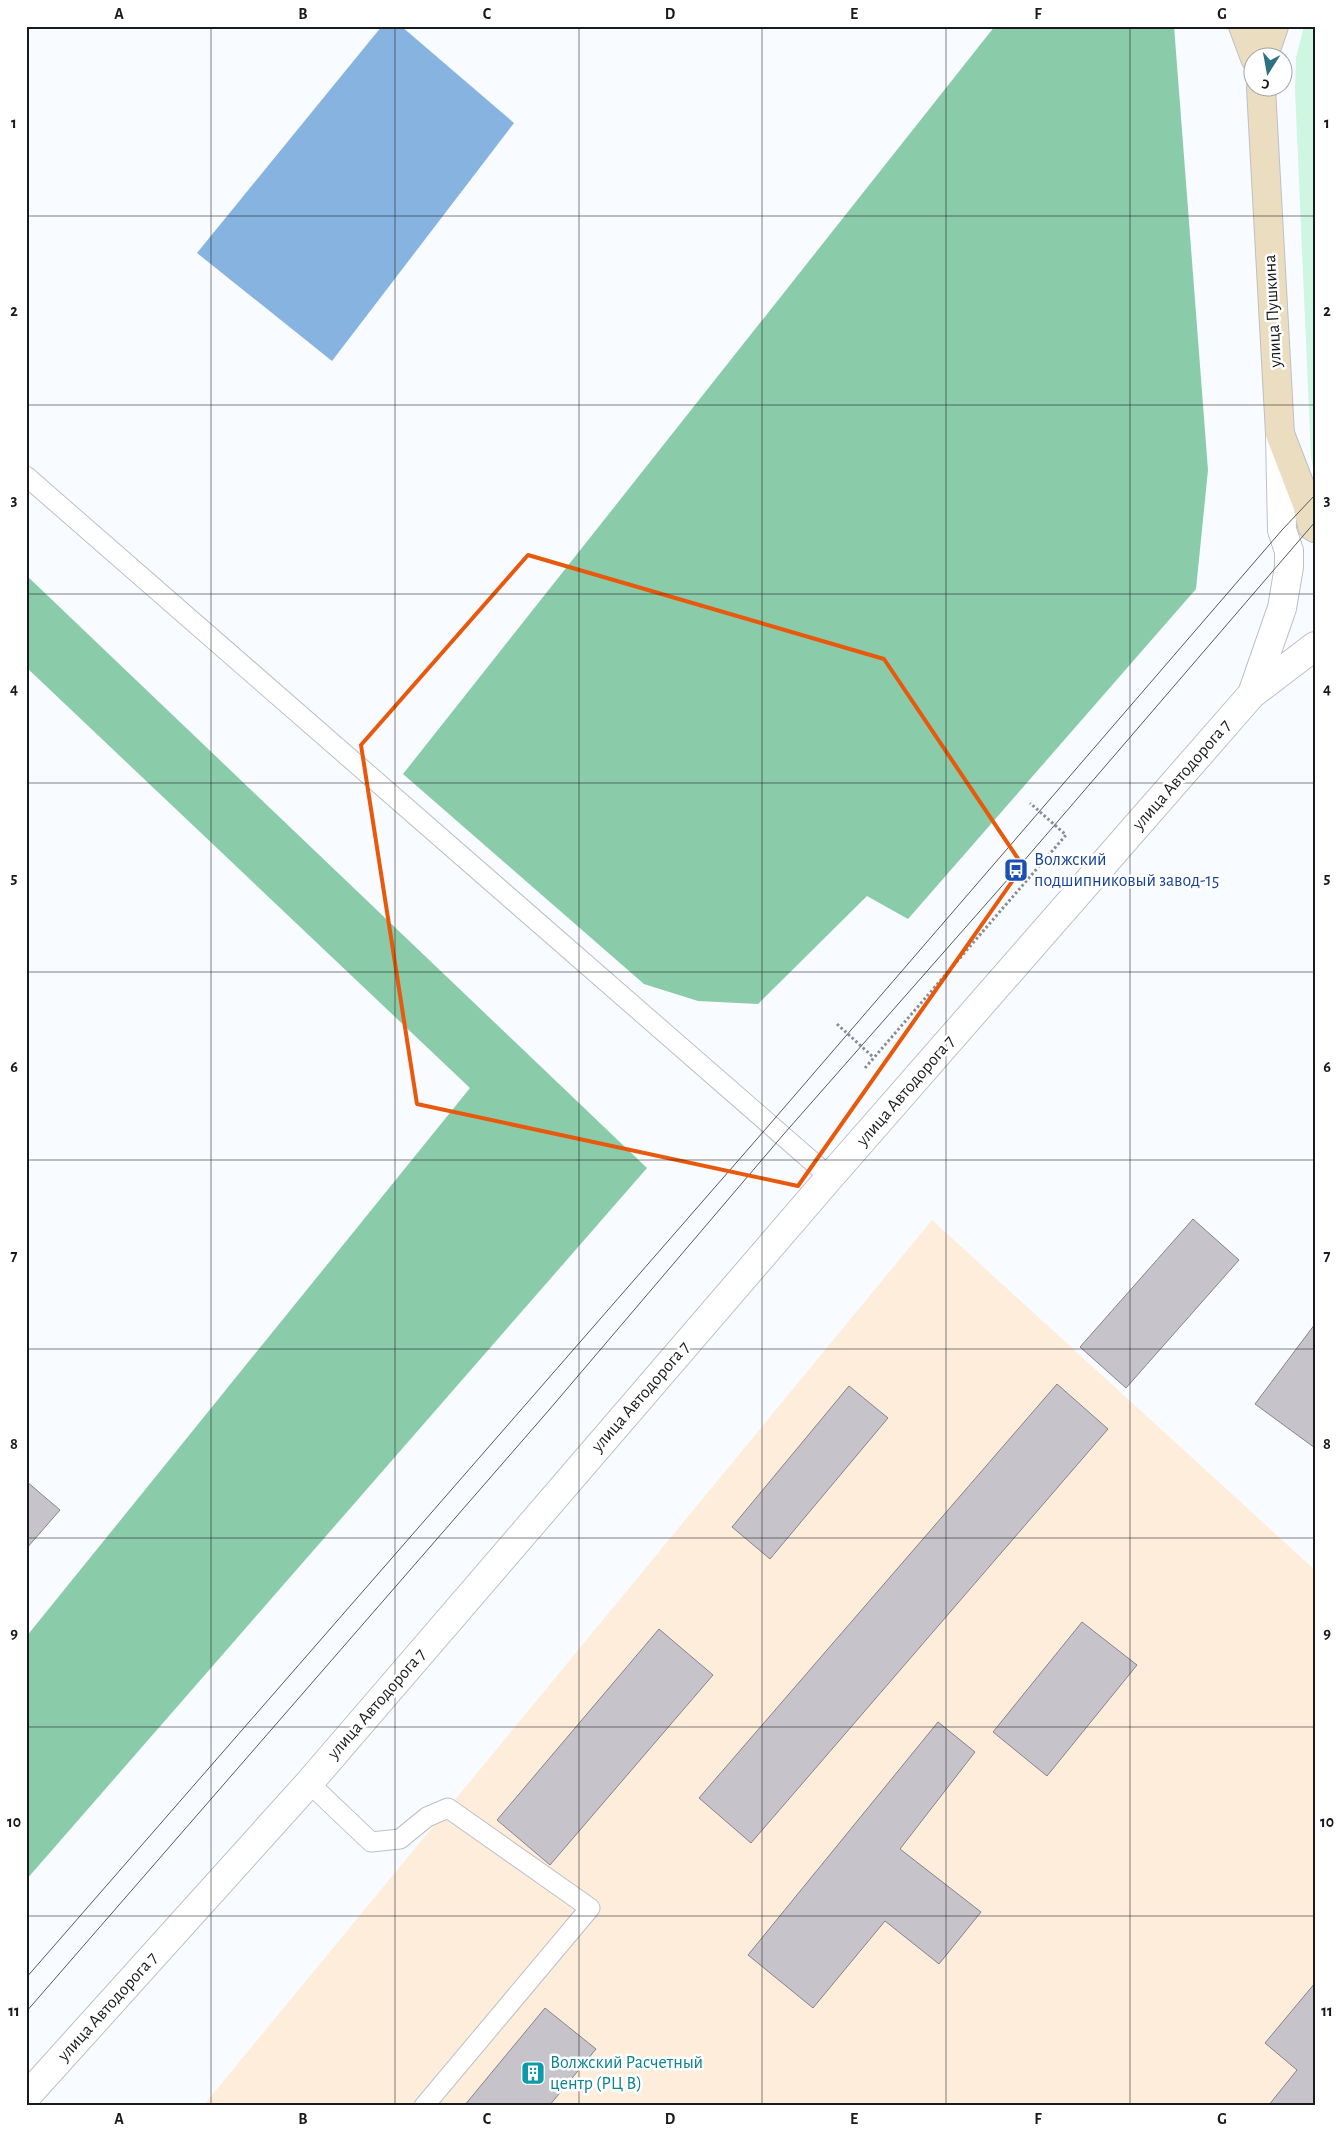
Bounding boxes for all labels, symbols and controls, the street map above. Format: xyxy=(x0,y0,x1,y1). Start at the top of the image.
text: A xyxy=(114,6,124,22)
text: B xyxy=(298,6,308,22)
text: C xyxy=(483,6,492,22)
text: D xyxy=(665,6,676,22)
text: E xyxy=(850,6,858,22)
text: F xyxy=(1034,6,1042,22)
text: G xyxy=(1217,6,1227,22)
north arrow xyxy=(1244,48,1294,98)
text: С xyxy=(1260,76,1271,91)
text: 1 xyxy=(11,115,17,131)
text: 1 xyxy=(1324,115,1330,131)
street label: улица Пушкина xyxy=(1261,254,1285,369)
text: 2 xyxy=(10,303,18,319)
text: 2 xyxy=(1323,303,1331,319)
text: 3 xyxy=(11,492,18,508)
text: 3 xyxy=(1324,492,1331,508)
text: 4 xyxy=(10,681,18,697)
text: 4 xyxy=(1323,681,1331,697)
street label: улица Автодорога 7 xyxy=(1129,716,1235,834)
place label: Волжский подшипниковый завод-15 xyxy=(1034,851,1219,890)
bus stop icon: Волжский подшипниковый завод-15 xyxy=(1003,857,1029,883)
text: 5 xyxy=(11,870,18,886)
text: 5 xyxy=(1324,870,1331,886)
street label: улица Автодорога 7 xyxy=(853,1032,959,1150)
text: 6 xyxy=(10,1059,18,1075)
text: 6 xyxy=(1323,1059,1331,1075)
text: 7 xyxy=(11,1248,18,1264)
text: 7 xyxy=(1324,1248,1331,1264)
street label: улица Автодорога 7 xyxy=(588,1338,694,1456)
text: 8 xyxy=(10,1436,18,1452)
text: 8 xyxy=(1323,1436,1331,1452)
text: 9 xyxy=(10,1625,18,1641)
text: 9 xyxy=(1323,1625,1331,1641)
street label: улица Автодорога 7 xyxy=(324,1645,430,1763)
text: 10 xyxy=(7,1814,21,1830)
text: 10 xyxy=(1320,1814,1334,1830)
street label: улица Автодорога 7 xyxy=(54,1949,161,2066)
text: 11 xyxy=(8,2003,20,2019)
text: 11 xyxy=(1321,2003,1333,2019)
place label: Волжский Расчетный центр (РЦ В) xyxy=(550,2054,703,2093)
building icon: Волжский Расчетный центр (РЦ В) xyxy=(520,2060,546,2086)
text: A xyxy=(114,2111,124,2127)
text: B xyxy=(298,2111,308,2127)
text: C xyxy=(483,2111,492,2127)
text: D xyxy=(665,2111,676,2127)
text: E xyxy=(850,2111,858,2127)
text: F xyxy=(1034,2111,1042,2127)
text: G xyxy=(1217,2111,1227,2127)

